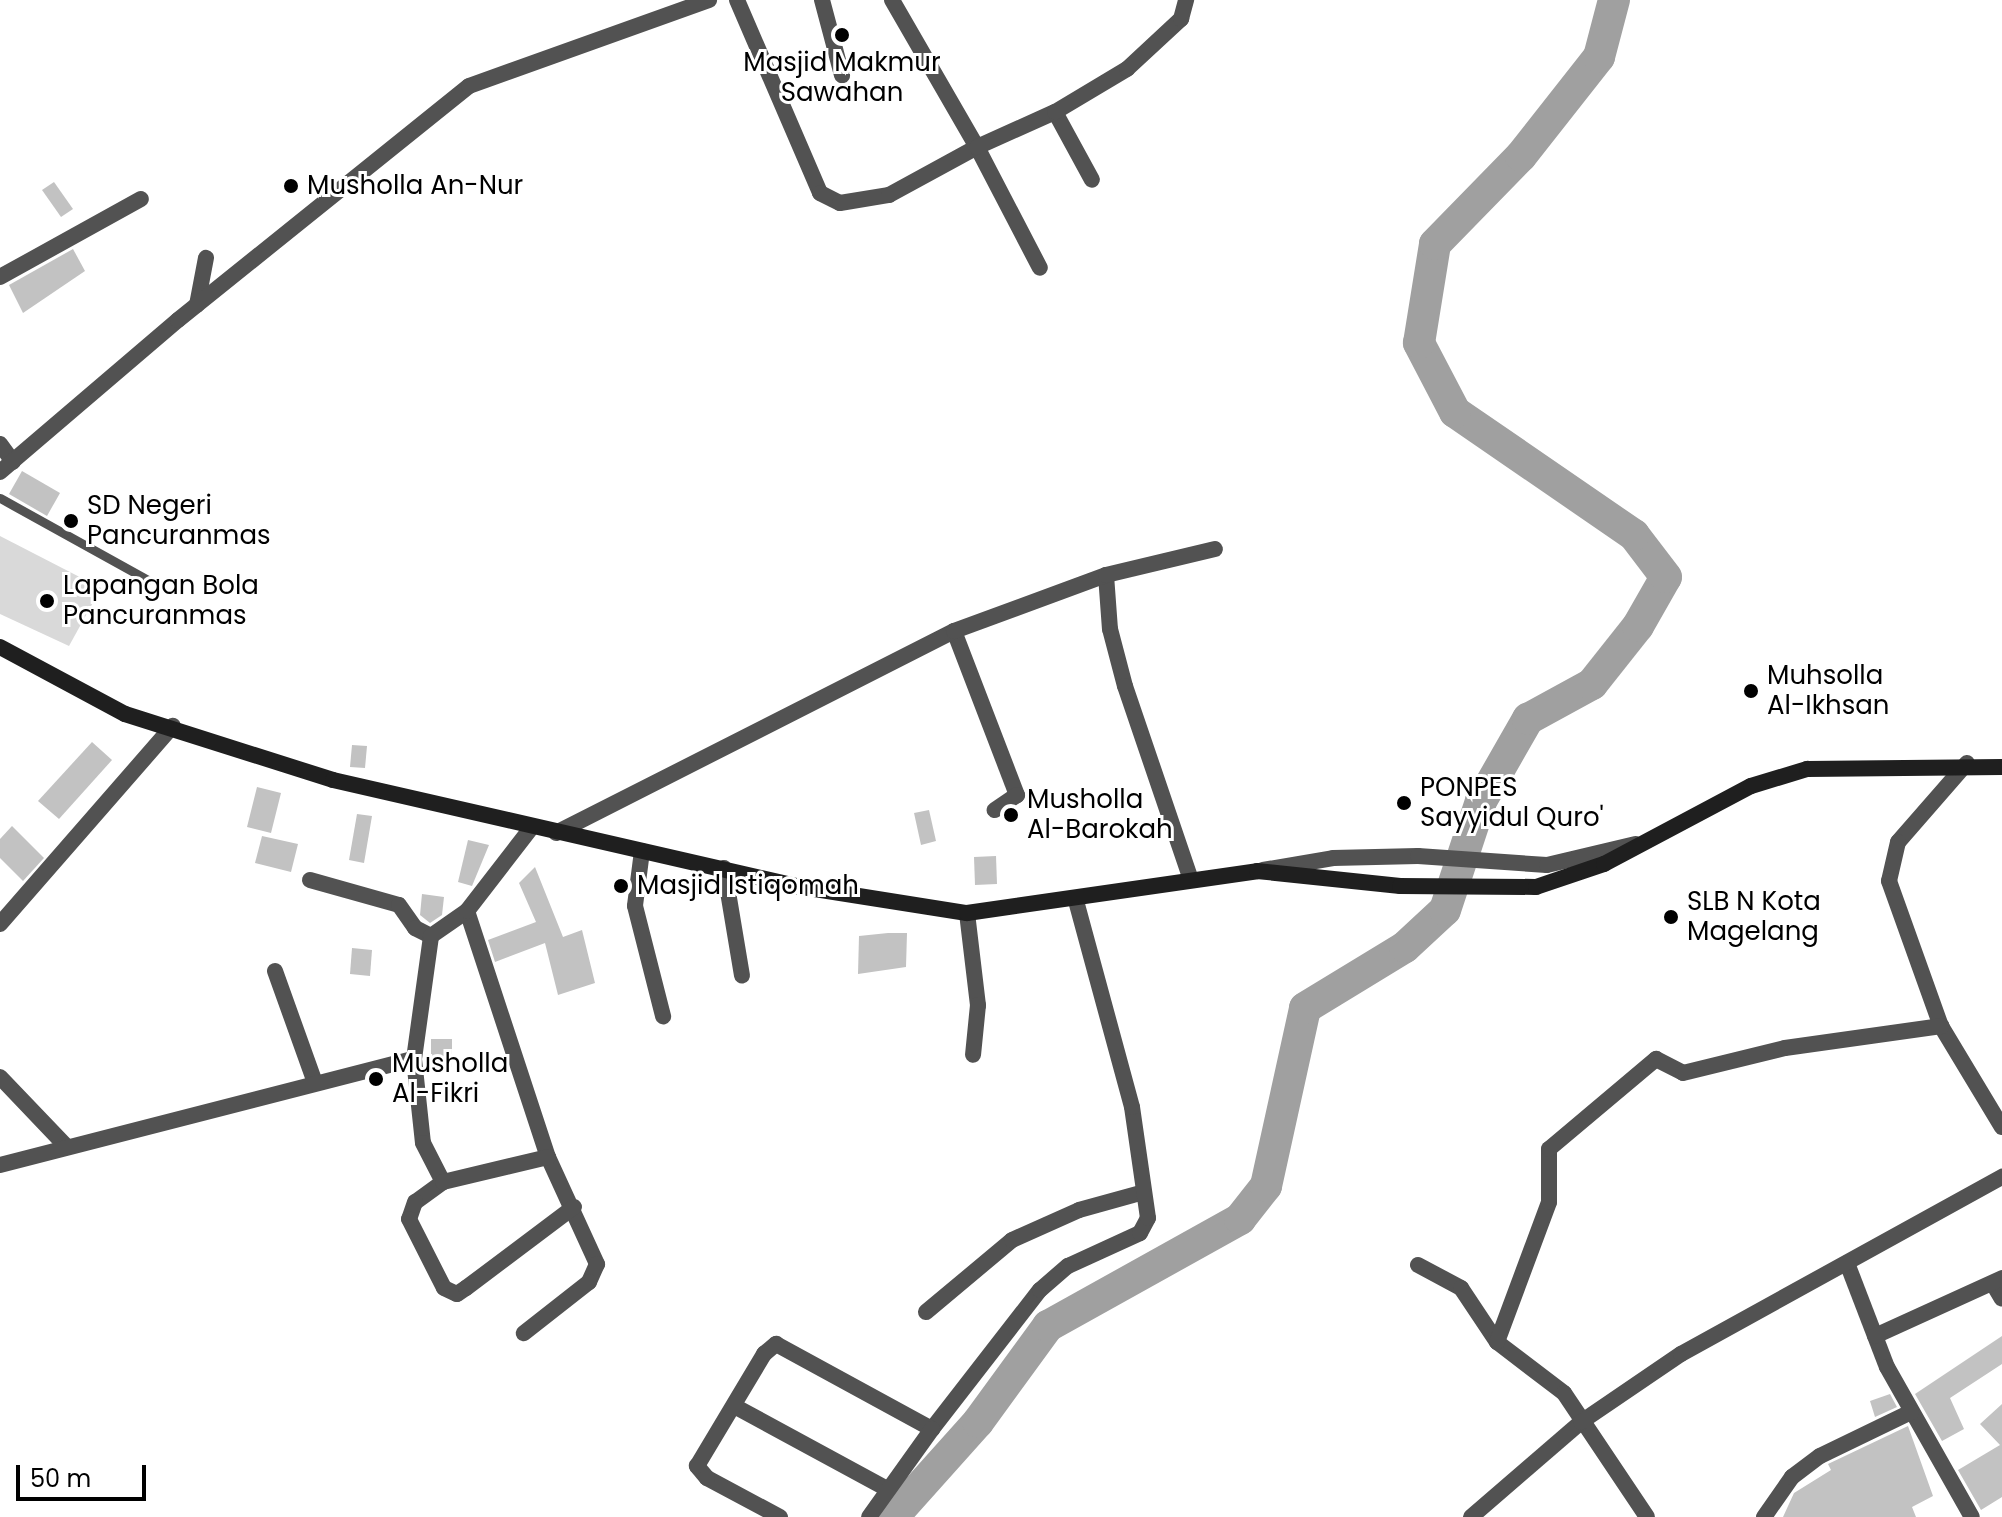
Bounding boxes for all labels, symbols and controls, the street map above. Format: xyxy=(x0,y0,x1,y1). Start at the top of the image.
marker: Masjid Makmur Sawahan xyxy=(833,26,851,44)
place label: Masjid Makmur Sawahan xyxy=(743,47,941,108)
place label: Musholla An-Nur xyxy=(307,170,523,202)
marker: Musholla An-Nur xyxy=(282,177,300,195)
place label: SD Negeri Pancuranmas xyxy=(87,490,271,552)
marker: SD Negeri Pancuranmas xyxy=(62,512,80,530)
place label: Lapangan Bola Pancuranmas xyxy=(63,570,259,632)
marker: Lapangan Bola Pancuranmas xyxy=(38,592,56,610)
place label: Muhsolla Al-Ikhsan xyxy=(1767,660,1889,722)
marker: Muhsolla Al-Ikhsan xyxy=(1742,682,1760,700)
place label: PONPES Sayyidul Quro' xyxy=(1420,772,1604,834)
place label: Musholla Al-Barokah xyxy=(1027,784,1173,846)
marker: PONPES Sayyidul Quro' xyxy=(1395,794,1413,812)
marker: Musholla Al-Barokah xyxy=(1002,806,1020,824)
place label: Masjid Istiqomah xyxy=(637,870,859,902)
marker: Masjid Istiqomah xyxy=(612,877,630,895)
place label: SLB N Kota Magelang xyxy=(1687,886,1821,948)
marker: SLB N Kota Magelang xyxy=(1662,908,1680,926)
place label: Musholla Al-Fikri xyxy=(392,1048,508,1110)
marker: Musholla Al-Fikri xyxy=(367,1070,385,1088)
scale bar xyxy=(20,1449,150,1499)
text: 50 m xyxy=(30,1462,91,1495)

